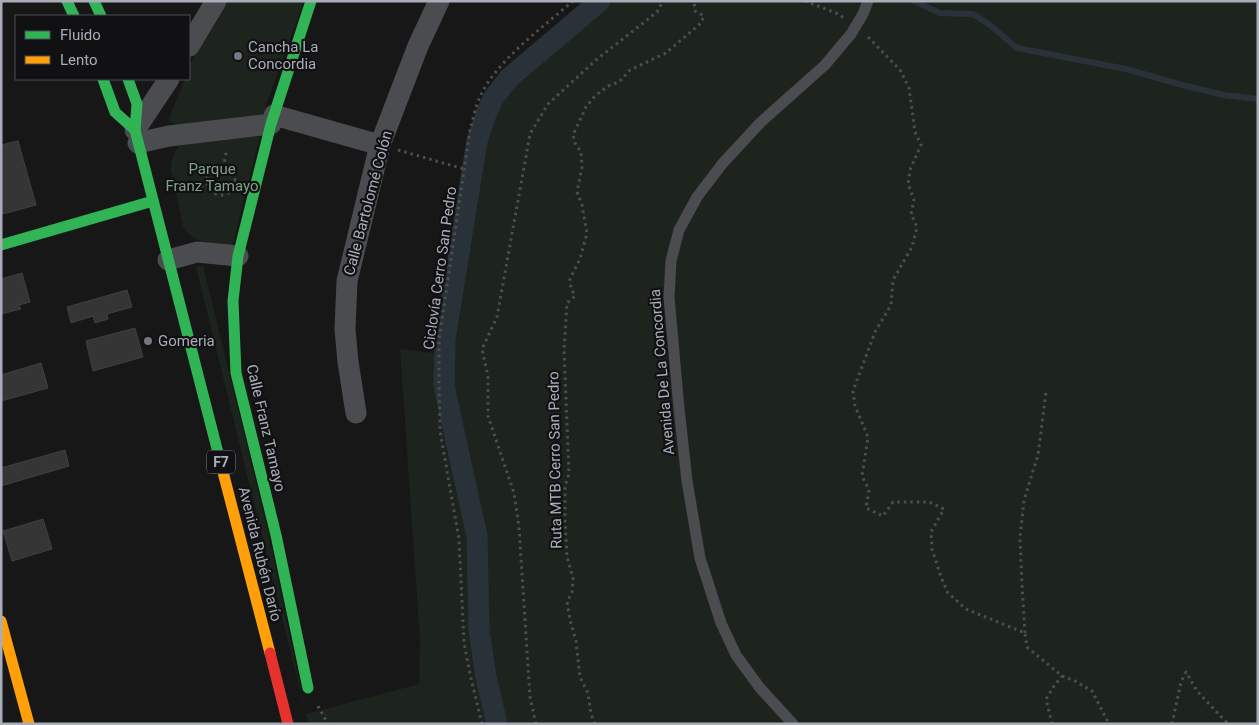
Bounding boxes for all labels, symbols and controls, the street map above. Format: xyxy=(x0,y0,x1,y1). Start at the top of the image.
legend xyxy=(15,15,190,80)
text: Fluido xyxy=(60,26,101,44)
place label: Cancha La Concordia xyxy=(248,38,318,73)
marker: Cancha La Concordia xyxy=(232,50,244,62)
text: Lento xyxy=(60,51,98,69)
street label: Calle Bartolomé Colón xyxy=(340,129,396,277)
park label: Parque Franz Tamayo xyxy=(165,160,259,195)
street label: Ciclovía Cerro San Pedro xyxy=(420,185,460,351)
street label: Avenida De La Concordia xyxy=(646,288,678,456)
place label: Gomeria xyxy=(158,332,215,350)
marker: Gomeria xyxy=(142,335,154,347)
street label: Calle Franz Tamayo xyxy=(243,363,289,493)
street label: Ruta MTB Cerro San Pedro xyxy=(544,371,566,549)
road number: F7 xyxy=(207,451,235,474)
street label: Avenida Rubén Darío xyxy=(235,485,285,623)

